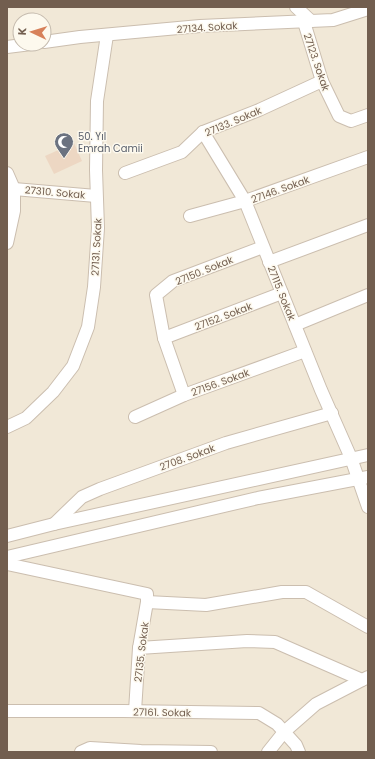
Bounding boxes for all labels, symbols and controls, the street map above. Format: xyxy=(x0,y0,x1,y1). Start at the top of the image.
north arrow xyxy=(12,12,52,52)
street label: 27134. Sokak xyxy=(176,18,239,37)
text: K xyxy=(14,27,30,36)
street label: 27123. Sokak xyxy=(300,31,334,94)
street label: 27133. Sokak xyxy=(203,102,265,140)
place label: 50. Yıl Emrah Camii xyxy=(78,129,143,156)
mosque icon: 50. Yıl Emrah Camii xyxy=(53,131,75,159)
street label: 27146. Sokak xyxy=(249,172,312,207)
street label: 27310. Sokak xyxy=(24,182,87,203)
street label: 27131. Sokak xyxy=(88,217,106,276)
street label: 27150. Sokak xyxy=(173,252,236,289)
street label: 27115. Sokak xyxy=(264,263,300,324)
street label: 27152. Sokak xyxy=(192,298,255,334)
street label: 27156. Sokak xyxy=(189,365,252,400)
street label: 2708. Sokak xyxy=(157,440,218,474)
street label: 27135. Sokak xyxy=(130,620,153,683)
street label: 27161. Sokak xyxy=(133,704,192,721)

